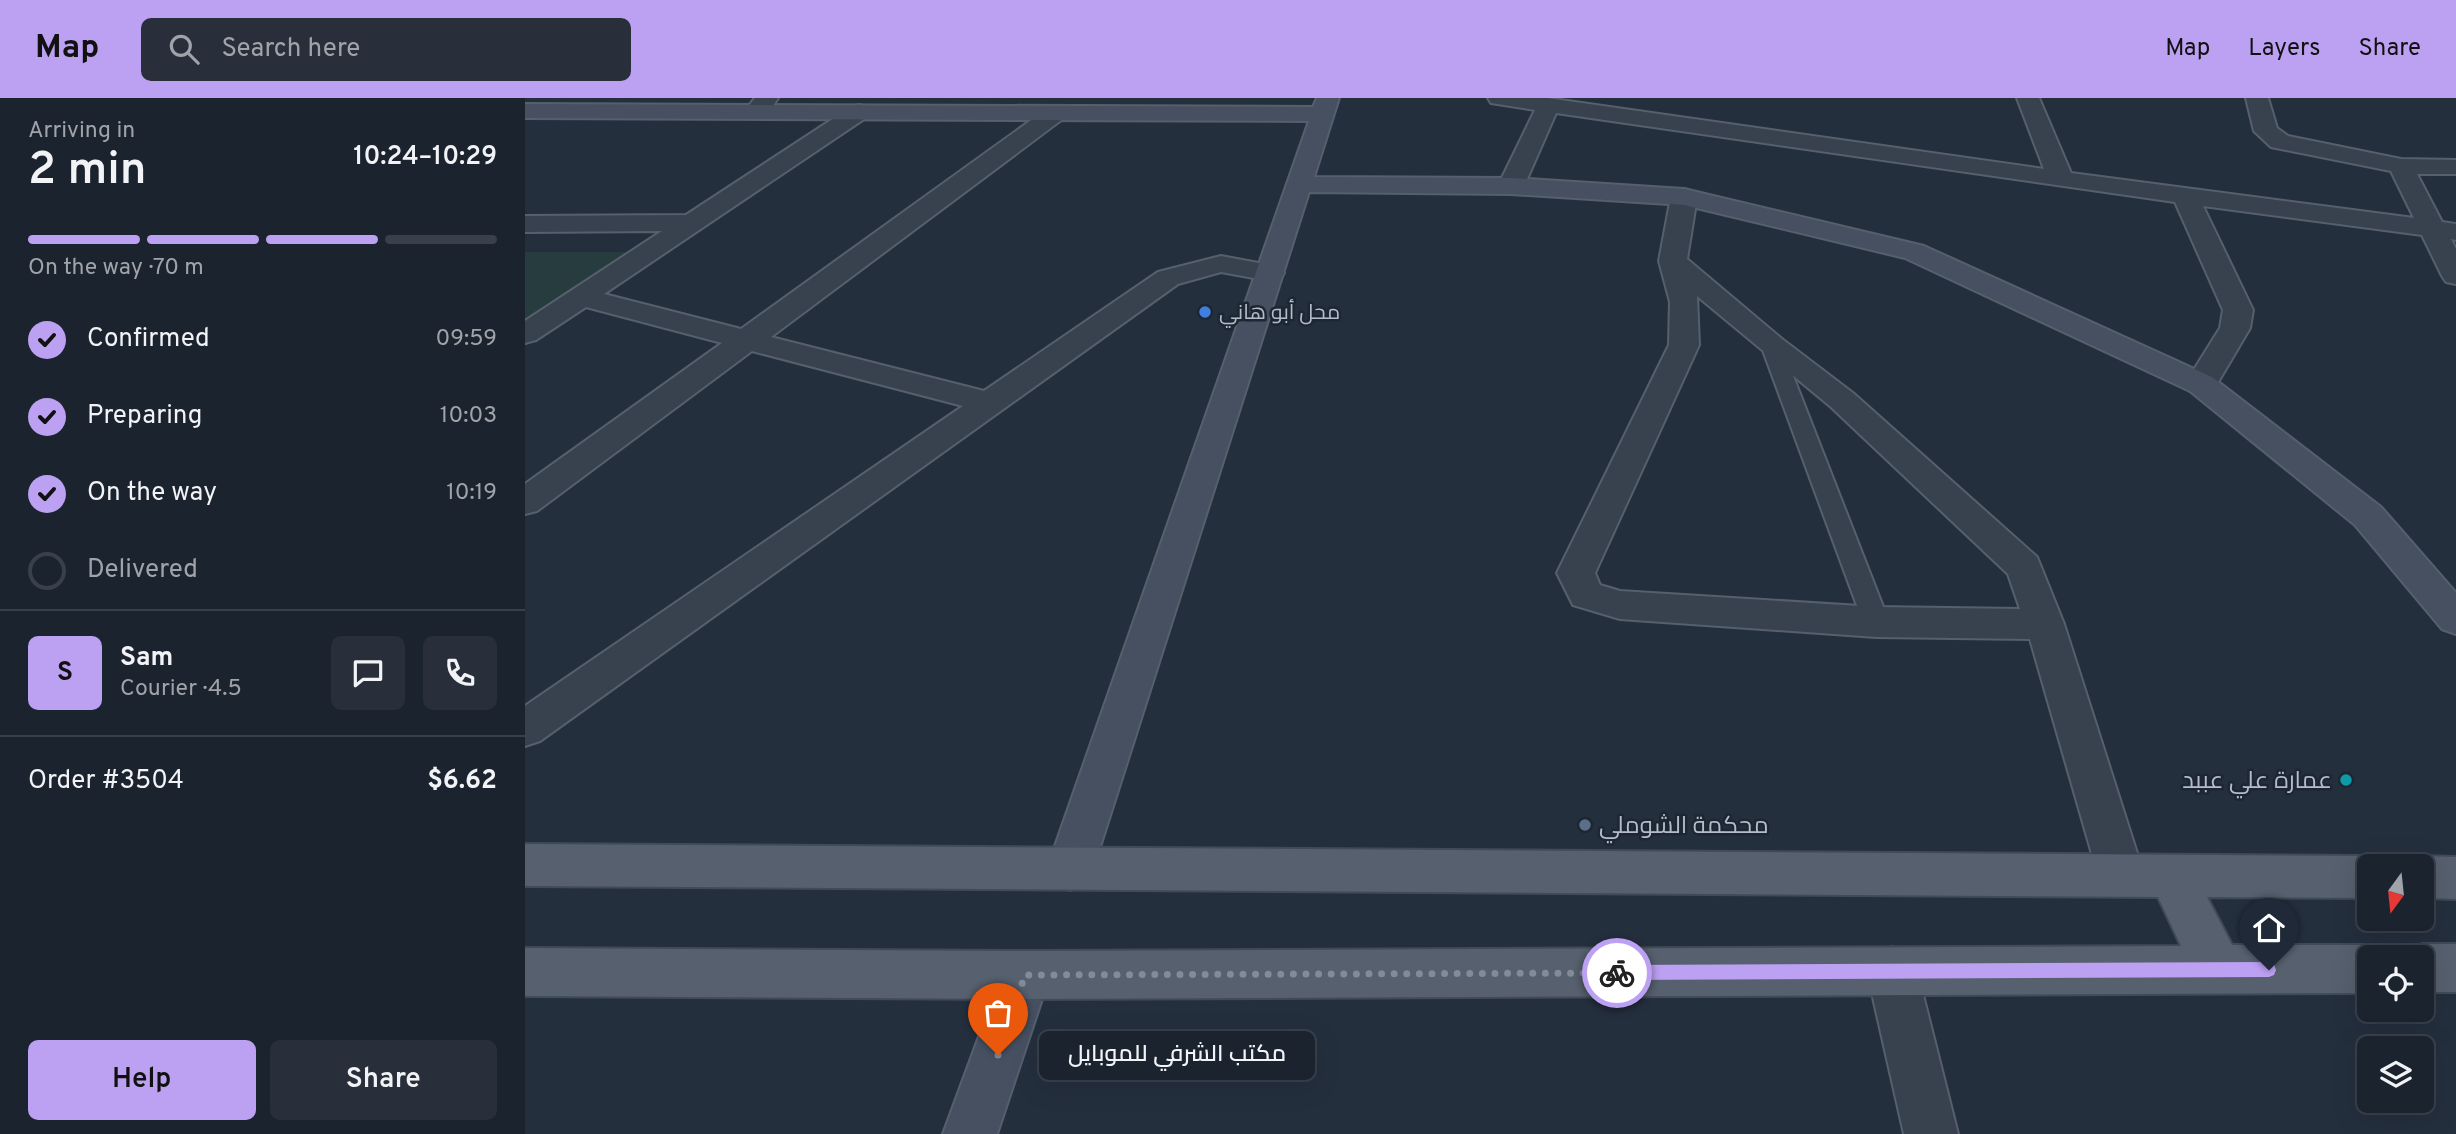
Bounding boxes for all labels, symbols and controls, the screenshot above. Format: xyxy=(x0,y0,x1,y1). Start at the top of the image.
search box xyxy=(141,18,631,81)
text: Map xyxy=(35,28,99,70)
icon: search xyxy=(165,30,203,68)
text: Search here xyxy=(221,33,360,66)
text: Map xyxy=(2165,34,2210,64)
text: Layers xyxy=(2248,34,2320,64)
text: Share xyxy=(2358,34,2421,64)
text: Arriving in xyxy=(28,117,135,146)
text: 10:24–10:29 xyxy=(353,141,497,174)
text: 2 min xyxy=(28,142,147,201)
text: On the way · 70 m xyxy=(28,254,204,283)
place label: محل أبو هاني xyxy=(1219,299,1340,328)
marker: محل أبو هاني xyxy=(1197,304,1213,320)
icon: check xyxy=(28,321,66,359)
text: Confirmed xyxy=(87,323,210,356)
text: 09:59 xyxy=(436,325,497,354)
icon: check xyxy=(28,398,66,436)
text: Preparing xyxy=(87,400,202,433)
text: 10:03 xyxy=(440,402,497,431)
icon: check xyxy=(28,475,66,513)
text: On the way xyxy=(87,477,217,510)
text: 10:19 xyxy=(446,479,497,508)
text: Delivered xyxy=(87,554,198,587)
button: chat xyxy=(331,636,405,710)
button: phone xyxy=(423,636,497,710)
text: Sam xyxy=(120,642,173,675)
text: S xyxy=(57,657,73,690)
text: Courier · 4.5 xyxy=(120,675,242,704)
text: Order #3504 xyxy=(28,765,184,798)
text: $6.62 xyxy=(427,765,497,798)
place label: عمارة علي عببد xyxy=(2182,767,2332,799)
marker: عمارة علي عببد xyxy=(2338,772,2354,788)
place label: محكمة الشوملي xyxy=(1599,812,1769,844)
marker: محكمة الشوملي xyxy=(1577,817,1593,833)
north arrow xyxy=(2357,854,2434,931)
map controls xyxy=(2357,854,2434,1113)
pin xyxy=(2239,898,2299,970)
icon: home xyxy=(2250,909,2288,947)
courier xyxy=(1582,938,1652,1008)
button: locate xyxy=(2357,945,2434,1022)
icon: bike xyxy=(1598,954,1636,992)
pin xyxy=(968,983,1028,1055)
icon: bag xyxy=(979,994,1017,1032)
callout: مكتب الشرفي للموبايل xyxy=(1040,1030,1317,1080)
button: layers xyxy=(2357,1036,2434,1113)
button: Help xyxy=(28,1040,256,1120)
button: Share xyxy=(270,1040,497,1120)
text: مكتب الشرفي للموبايل xyxy=(1068,1041,1286,1070)

